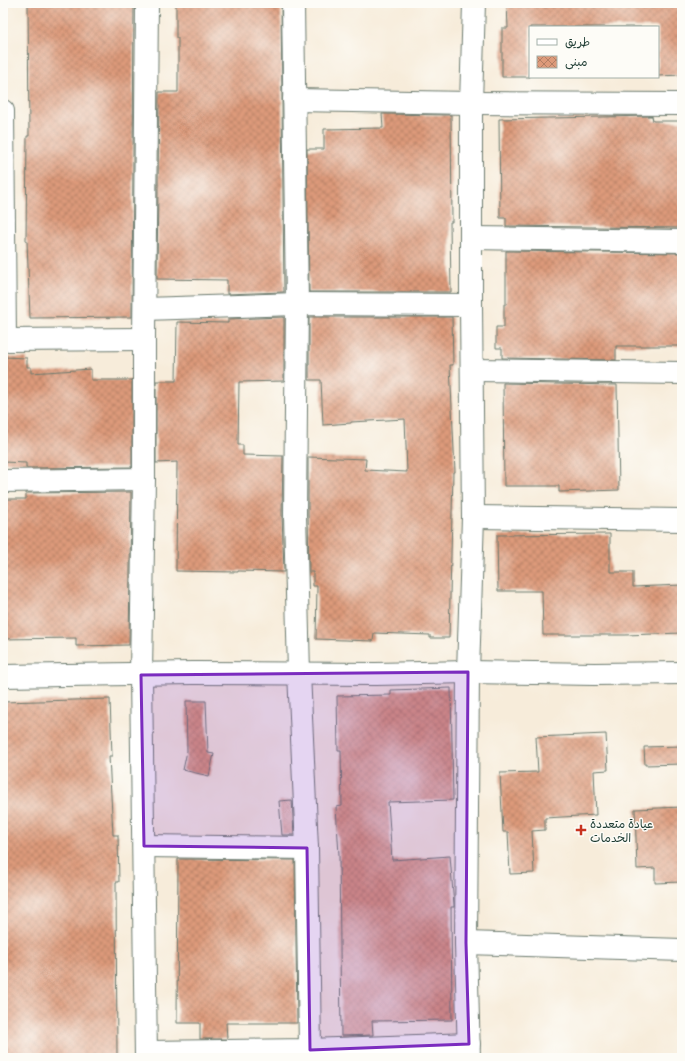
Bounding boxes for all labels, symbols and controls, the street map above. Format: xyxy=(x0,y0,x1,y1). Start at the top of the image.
legend xyxy=(529,26,659,78)
text: طريق xyxy=(565,33,590,50)
text: مبنى xyxy=(565,53,588,70)
place label: عيادة متعددة الخدمات xyxy=(590,815,653,846)
marker: عيادة متعددة الخدمات xyxy=(575,824,587,836)

